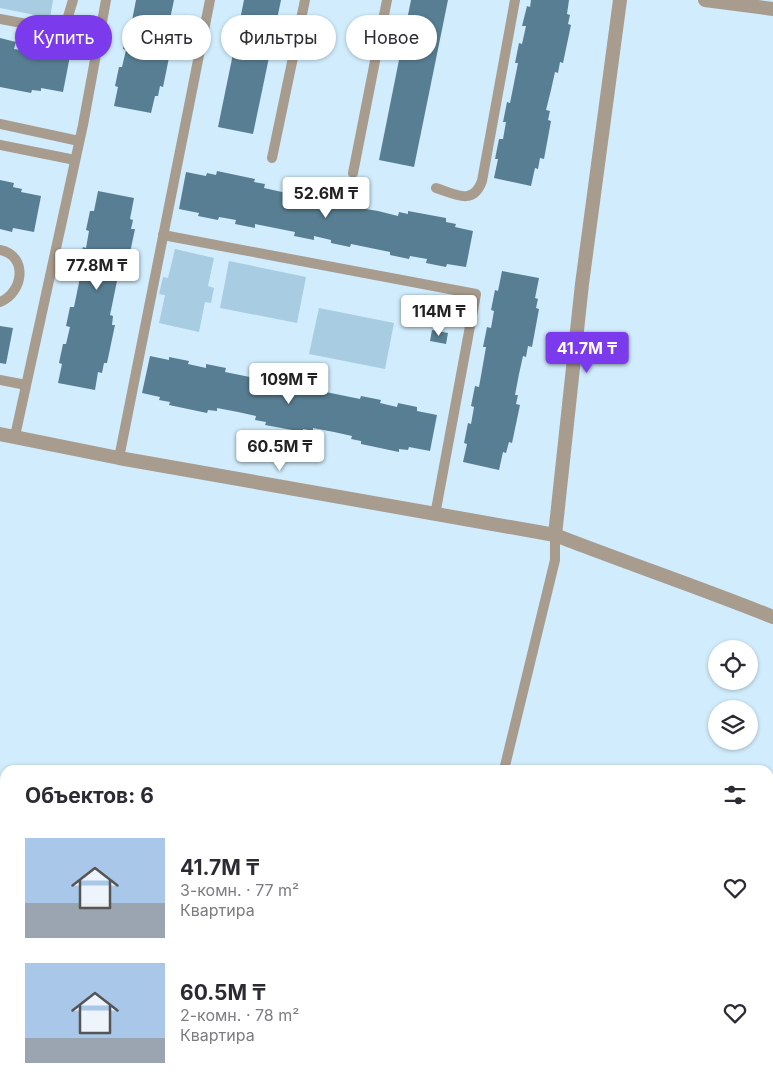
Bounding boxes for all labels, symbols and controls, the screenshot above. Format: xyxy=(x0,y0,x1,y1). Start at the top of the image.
chip: Купить xyxy=(15,15,112,60)
chip: Снять xyxy=(122,15,211,60)
chip: Фильтры xyxy=(221,15,336,60)
chip: Новое xyxy=(346,15,437,60)
pin: 52.6M ₸ xyxy=(280,176,372,219)
text: 52.6M ₸ xyxy=(294,183,358,203)
pin: 77.8M ₸ xyxy=(51,248,143,291)
text: 77.8M ₸ xyxy=(66,255,128,275)
pin: 114M ₸ xyxy=(398,294,480,337)
text: 114M ₸ xyxy=(412,301,466,321)
pin: 41.7M ₸ xyxy=(541,332,633,374)
text: 41.7M ₸ xyxy=(557,338,617,358)
pin: 109M ₸ xyxy=(248,362,330,405)
text: 109M ₸ xyxy=(260,369,318,389)
pin: 60.5M ₸ xyxy=(234,430,326,472)
text: 60.5M ₸ xyxy=(247,436,313,456)
map controls xyxy=(708,640,758,750)
button: locate xyxy=(708,640,758,690)
button: layers xyxy=(708,700,758,750)
icon: filters xyxy=(721,781,749,809)
text: Объектов: 6 xyxy=(25,783,154,808)
text: 41.7M ₸ xyxy=(180,855,260,880)
icon: home xyxy=(65,858,125,918)
icon: heart xyxy=(721,874,749,902)
text: 3-комн. · 77 m² xyxy=(180,880,299,900)
text: Квартира xyxy=(180,900,255,920)
text: 60.5M ₸ xyxy=(180,980,266,1005)
icon: home xyxy=(65,983,125,1043)
icon: heart xyxy=(721,999,749,1027)
text: 2-комн. · 78 m² xyxy=(180,1005,299,1025)
text: Квартира xyxy=(180,1025,255,1045)

